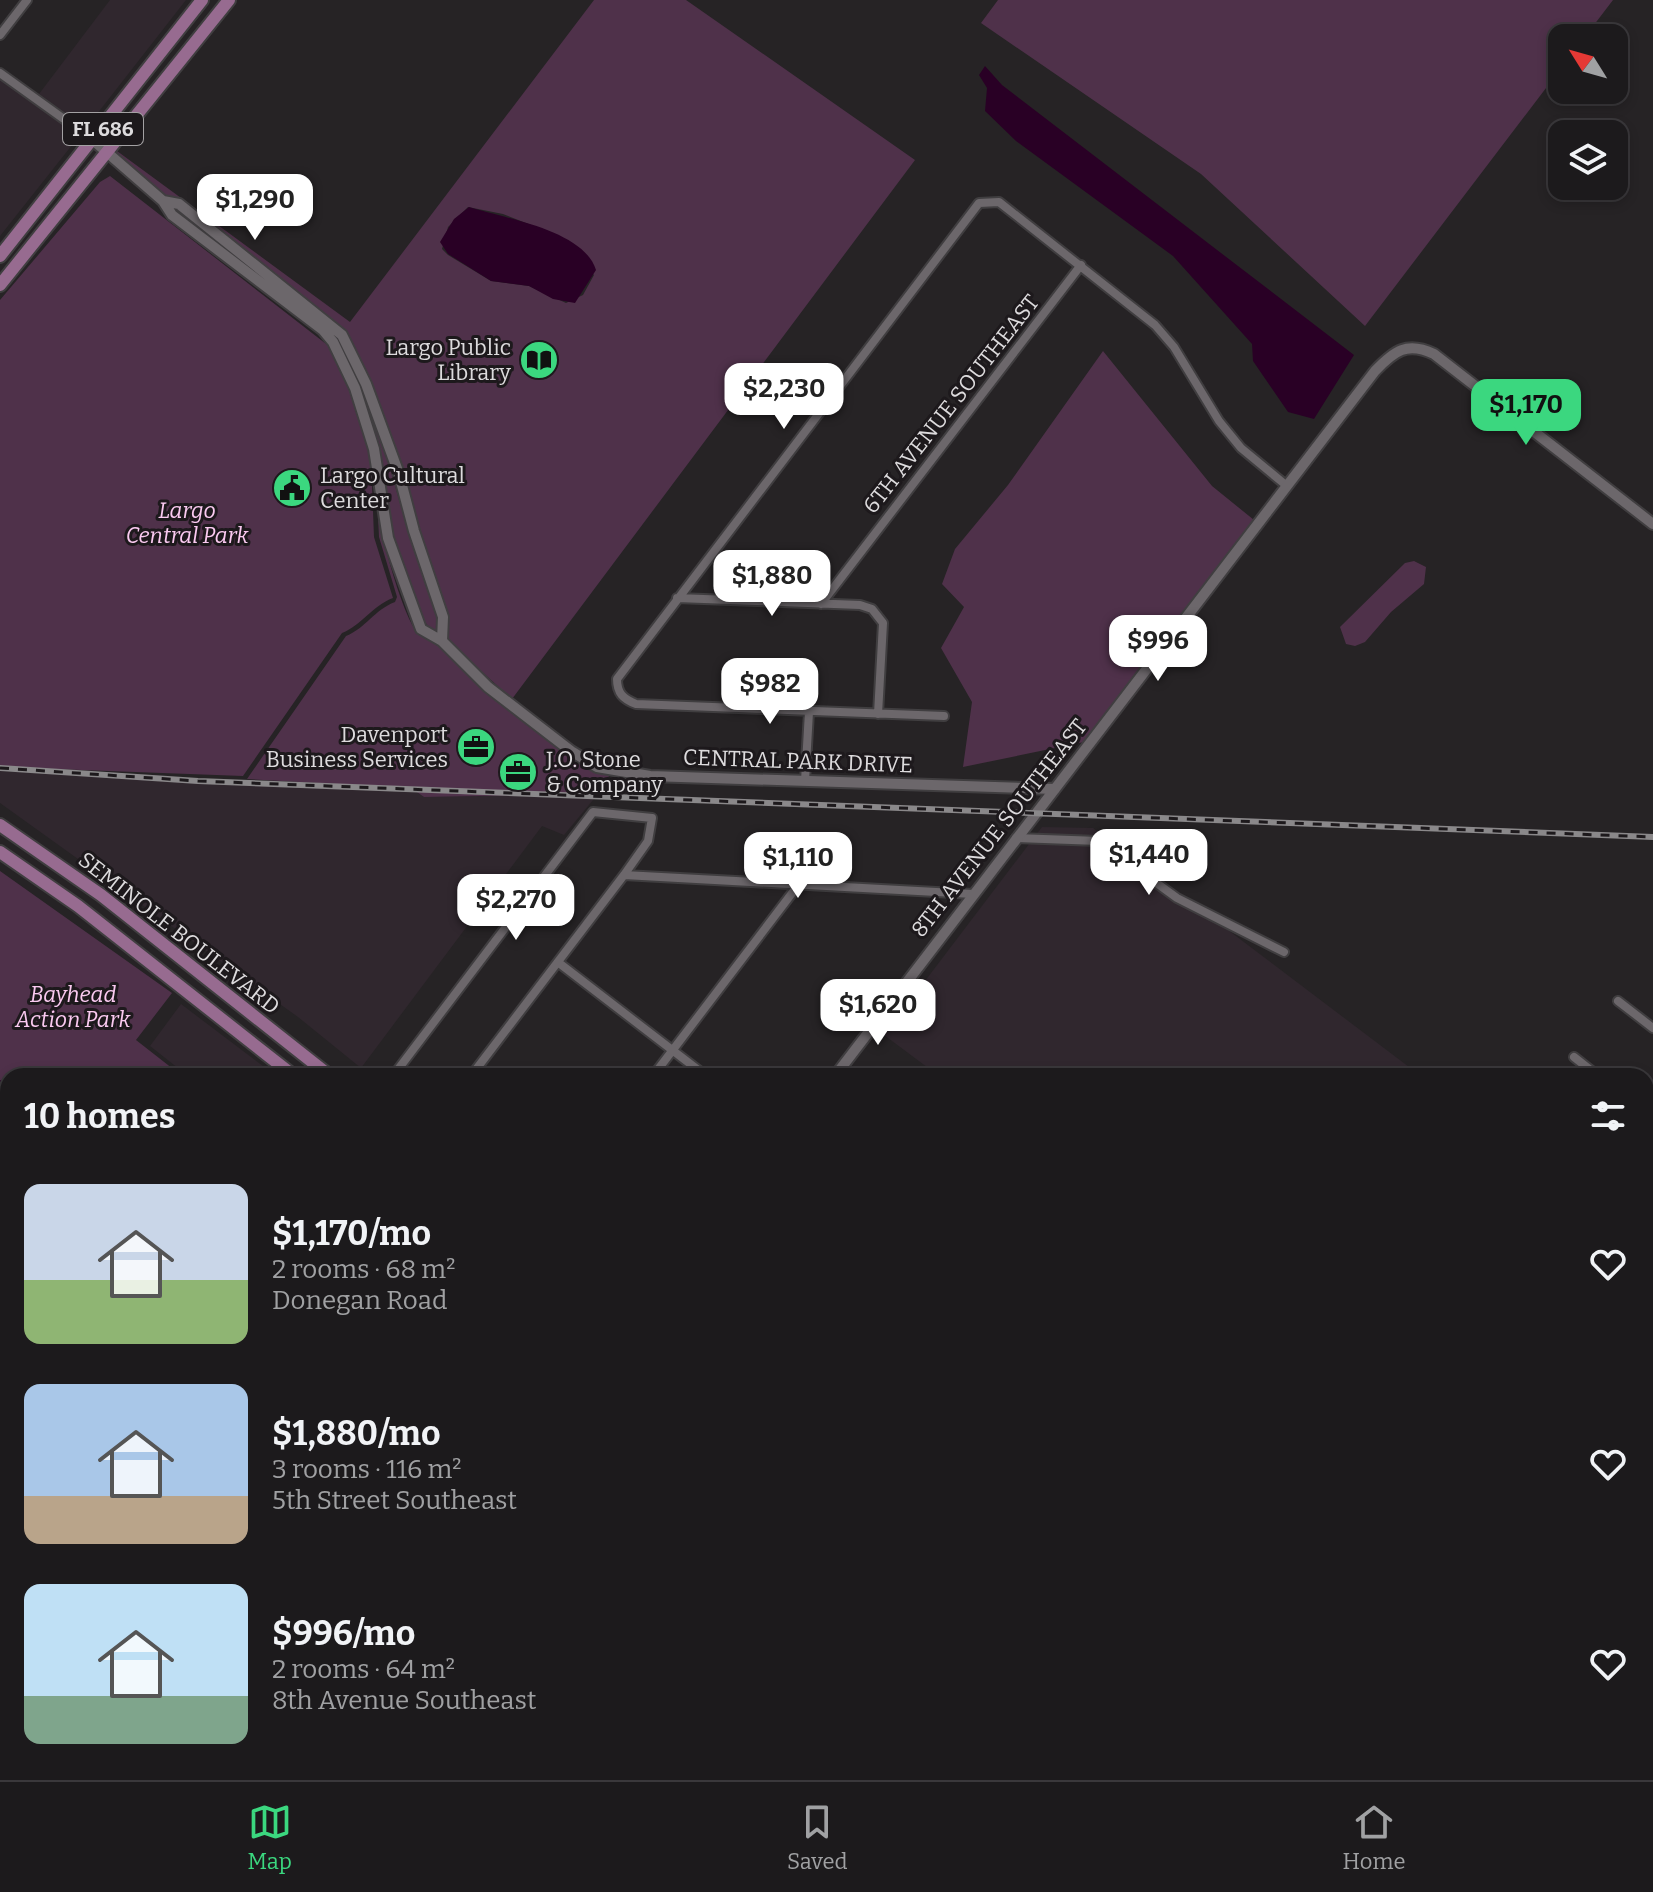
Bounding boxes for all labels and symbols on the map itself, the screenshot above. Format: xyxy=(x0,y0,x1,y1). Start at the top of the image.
north arrow xyxy=(1548,24,1628,104)
road number: FL 686 xyxy=(63,113,143,145)
pin: $1,290 xyxy=(190,174,320,242)
street label: 6TH AVENUE SOUTHEAST xyxy=(857,289,1045,519)
place label: Largo Public Library xyxy=(385,334,511,386)
library icon: Largo Public Library xyxy=(518,339,560,381)
pin: $2,230 xyxy=(719,363,849,431)
pin: $1,170 xyxy=(1461,379,1591,447)
place label: Largo Cultural Center xyxy=(320,462,465,514)
public building icon: Largo Cultural Center xyxy=(271,467,313,509)
park label: Largo Central Park xyxy=(126,497,249,549)
pin: $1,880 xyxy=(707,550,837,618)
pin: $996 xyxy=(1111,615,1205,683)
pin: $982 xyxy=(723,658,817,726)
street label: 8TH AVENUE SOUTHEAST xyxy=(905,713,1093,943)
place label: Davenport Business Services xyxy=(266,721,448,773)
office icon: Davenport Business Services xyxy=(455,726,497,768)
street label: CENTRAL PARK DRIVE xyxy=(683,743,913,779)
place label: J.O. Stone & Company xyxy=(545,746,663,798)
office icon: J.O. Stone & Company xyxy=(497,751,539,793)
pin: $1,440 xyxy=(1084,829,1214,897)
pin: $1,110 xyxy=(733,832,863,900)
street label: SEMINOLE BOULEVARD xyxy=(73,846,285,1020)
pin: $2,270 xyxy=(451,874,581,942)
pin: $1,620 xyxy=(813,979,943,1047)
park label: Bayhead Action Park xyxy=(15,981,131,1033)

